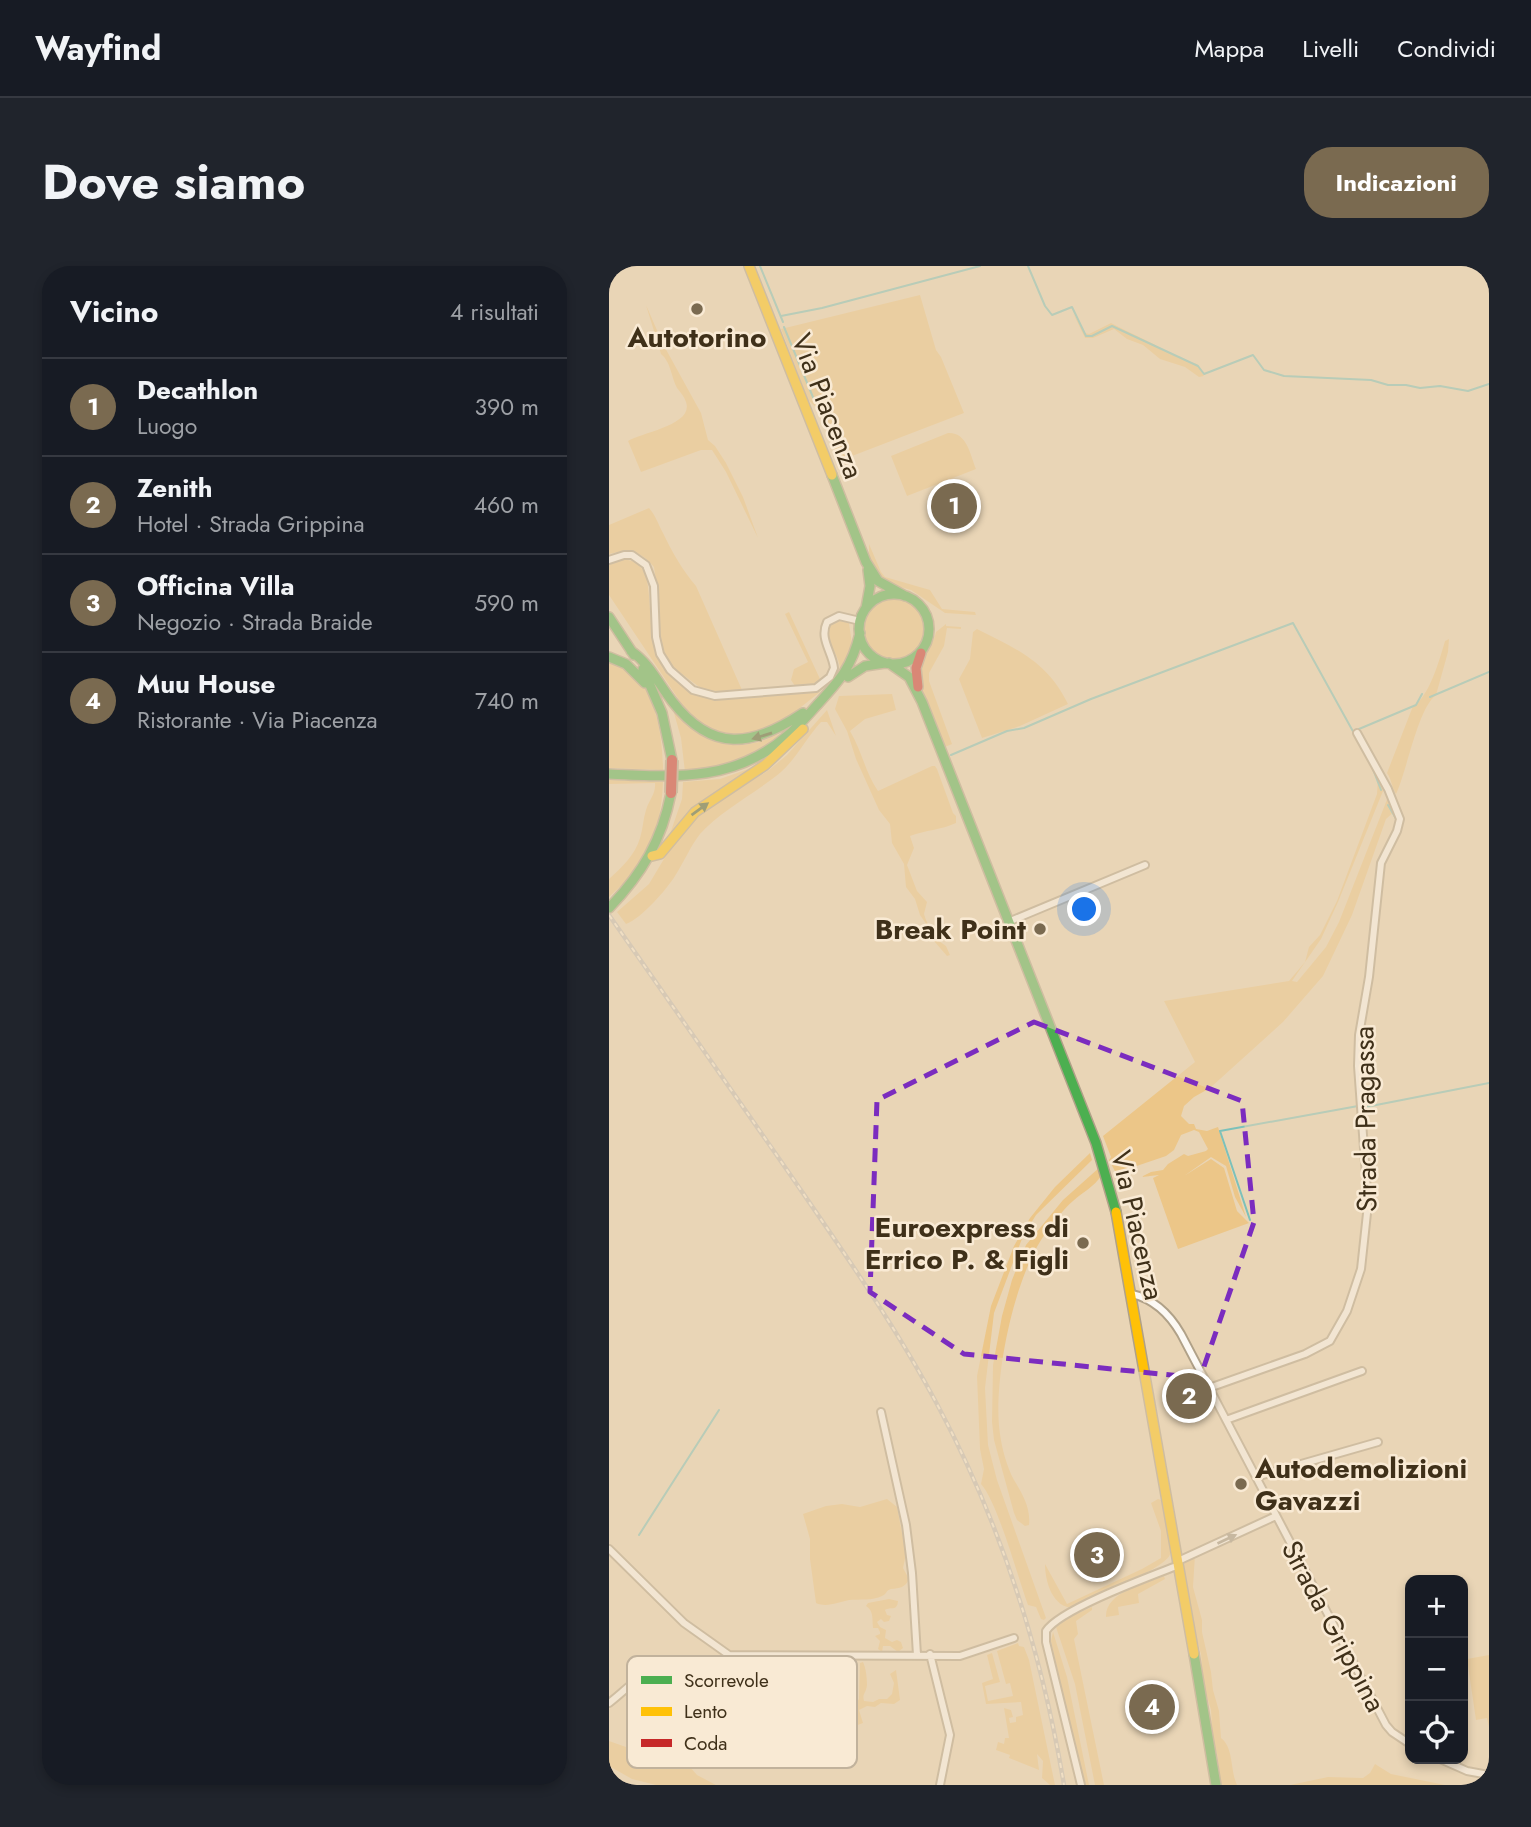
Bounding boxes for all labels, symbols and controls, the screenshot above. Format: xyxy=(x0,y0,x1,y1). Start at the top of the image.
text: Wayfind xyxy=(35,25,161,72)
text: Mappa xyxy=(1194,31,1264,66)
text: Livelli xyxy=(1302,31,1359,66)
text: Condividi xyxy=(1397,31,1496,66)
text: Dove siamo xyxy=(42,147,305,217)
button: Indicazioni xyxy=(1304,147,1489,218)
text: Vicino xyxy=(70,290,158,333)
text: 4 risultati xyxy=(450,295,539,329)
marker: Autotorino xyxy=(689,301,705,317)
place label: Autotorino xyxy=(627,317,766,358)
street label: Via Piacenza xyxy=(781,328,874,485)
text: Decathlon xyxy=(137,371,258,409)
text: 1 xyxy=(87,390,99,424)
text: 390 m xyxy=(475,390,539,424)
text: Luogo xyxy=(137,409,197,443)
text: Zenith xyxy=(137,469,212,507)
pin: 1 xyxy=(931,480,977,532)
text: 2 xyxy=(85,488,101,522)
text: 460 m xyxy=(474,488,539,522)
text: Hotel · Strada Grippina xyxy=(137,507,365,541)
text: Officina Villa xyxy=(137,567,295,605)
text: 3 xyxy=(86,586,100,620)
text: 590 m xyxy=(474,586,539,620)
text: Negozio · Strada Braide xyxy=(137,605,373,639)
text: Muu House xyxy=(137,665,275,703)
text: 4 xyxy=(85,684,101,718)
text: 740 m xyxy=(475,684,539,718)
text: Ristorante · Via Piacenza xyxy=(137,703,378,737)
one-way arrow xyxy=(751,731,772,741)
one-way arrow xyxy=(691,803,709,817)
your location xyxy=(1067,892,1101,926)
place label: Break Point xyxy=(875,909,1026,950)
marker: Break Point xyxy=(1032,921,1048,937)
street label: Strada Pragassa xyxy=(1343,1025,1388,1212)
street label: Via Piacenza xyxy=(1100,1146,1175,1304)
place label: Euroexpress di Errico P. & Figli xyxy=(865,1207,1069,1280)
marker: Euroexpress di Errico P. & Figli xyxy=(1075,1235,1091,1251)
pin: 2 xyxy=(1166,1370,1212,1422)
place label: Autodemolizioni Gavazzi xyxy=(1254,1448,1467,1521)
marker: Autodemolizioni Gavazzi xyxy=(1233,1476,1249,1492)
pin: 3 xyxy=(1074,1529,1120,1581)
one-way arrow xyxy=(1217,1533,1237,1545)
street label: Strada Grippina xyxy=(1271,1533,1396,1719)
map controls xyxy=(1405,1575,1468,1764)
button: + xyxy=(1405,1575,1468,1638)
button: − xyxy=(1405,1638,1468,1701)
legend xyxy=(627,1656,857,1768)
text: Scorrevole xyxy=(684,1667,769,1694)
pin: 4 xyxy=(1129,1681,1175,1733)
text: Lento xyxy=(684,1698,727,1725)
button: locate xyxy=(1405,1701,1468,1764)
text: Coda xyxy=(684,1730,727,1757)

